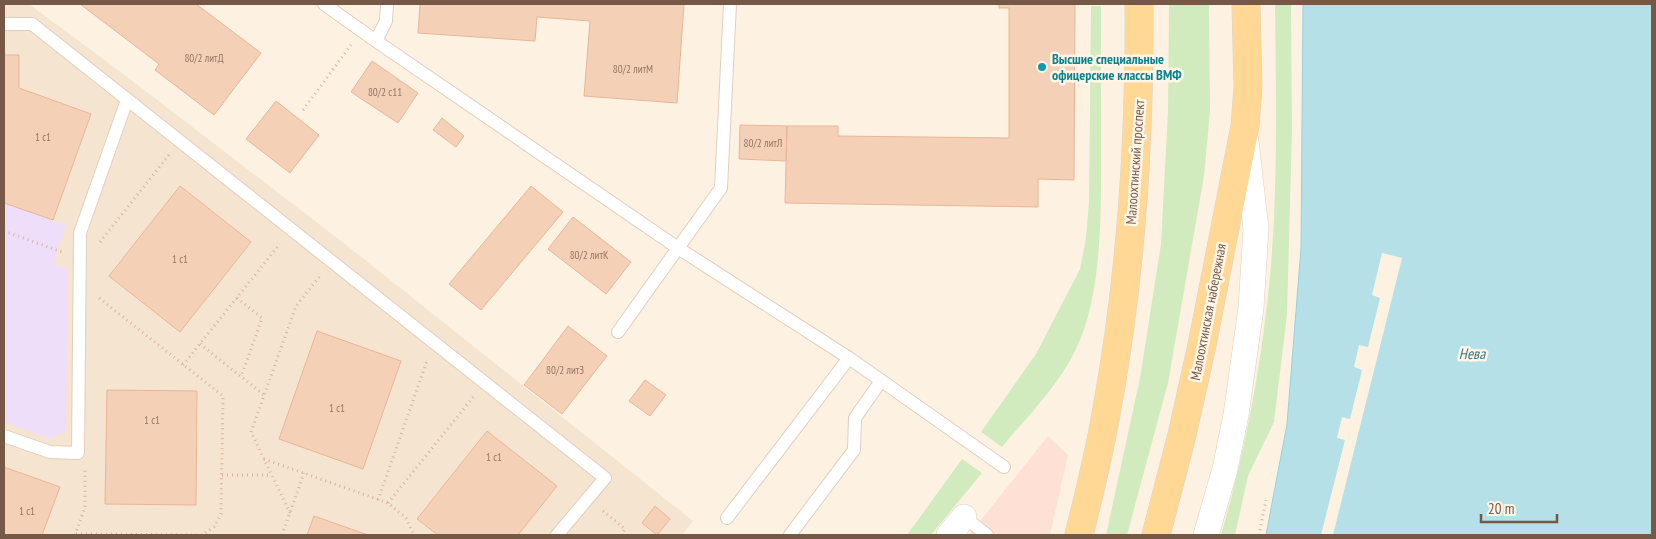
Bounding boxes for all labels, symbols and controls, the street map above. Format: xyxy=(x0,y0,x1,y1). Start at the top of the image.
place label: Высшие специальные офицерские классы ВМФ xyxy=(1052,50,1182,84)
house number: 80/2 литД xyxy=(184,51,224,65)
marker: Высшие специальные офицерские классы ВМФ xyxy=(1036,61,1048,73)
house number: 80/2 литМ xyxy=(613,62,653,76)
house number: 80/2 с11 xyxy=(368,85,402,99)
street label: Малоохтинский проспект xyxy=(1122,98,1148,225)
house number: 1 с1 xyxy=(35,130,51,144)
house number: 80/2 литЛ xyxy=(744,136,782,150)
street label: Малоохтинская набережная xyxy=(1186,242,1230,382)
house number: 80/2 литК xyxy=(570,248,609,262)
house number: 1 с1 xyxy=(172,252,188,266)
water label: Нева xyxy=(1459,344,1486,363)
house number: 80/2 литЗ xyxy=(546,363,584,377)
house number: 1 с1 xyxy=(329,401,345,415)
house number: 1 с1 xyxy=(144,413,160,427)
house number: 1 с1 xyxy=(486,450,502,464)
scale bar xyxy=(1481,492,1557,524)
text: 20 m xyxy=(1488,499,1514,518)
house number: 1 с1 xyxy=(19,504,35,518)

